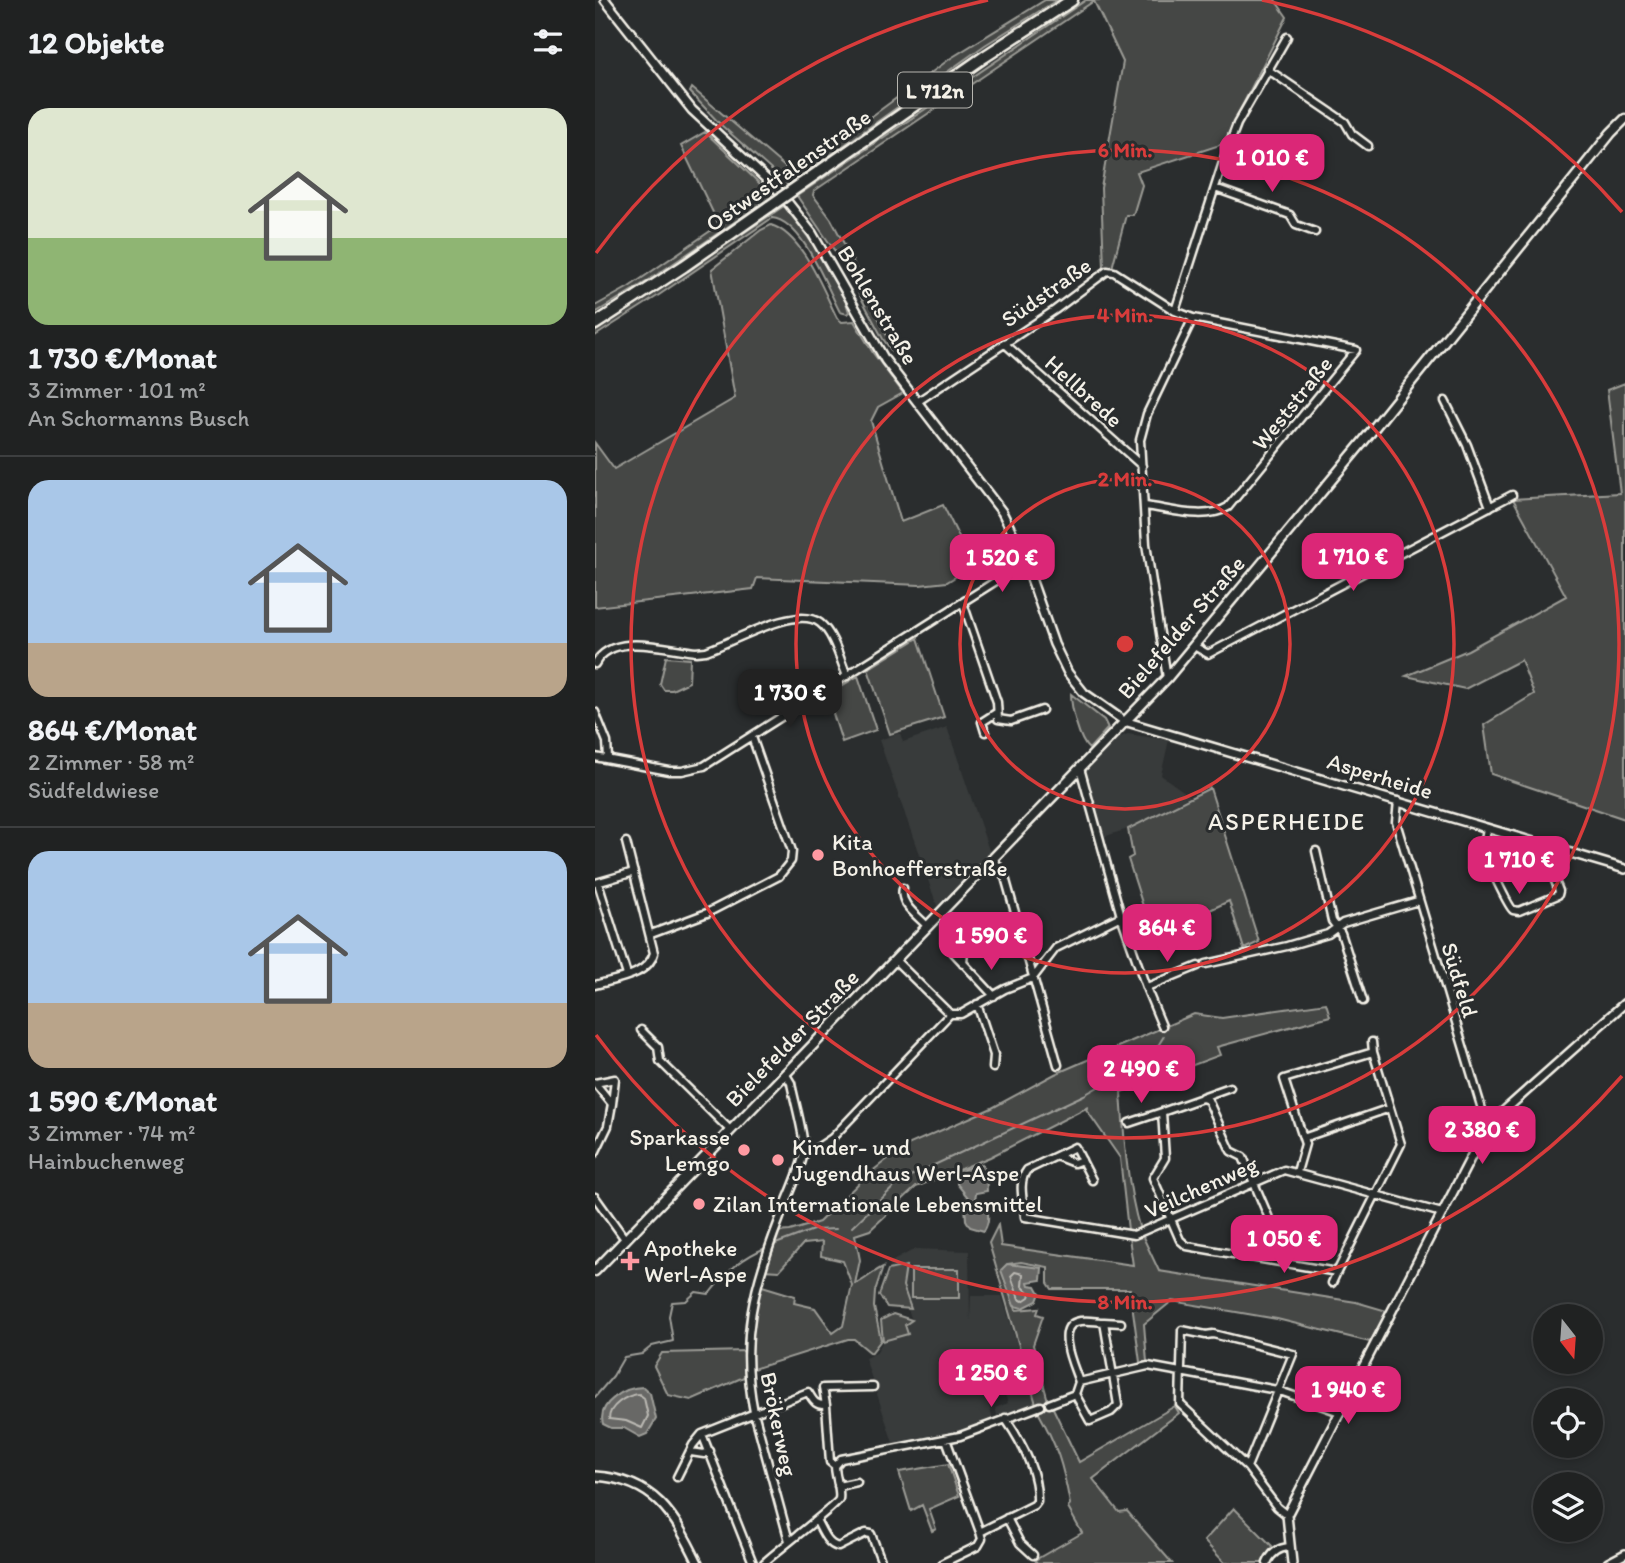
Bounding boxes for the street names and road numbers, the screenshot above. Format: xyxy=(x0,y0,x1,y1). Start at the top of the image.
road number: L 712n xyxy=(898,72,972,108)
street label: Ostwestfalenstraße xyxy=(700,102,876,238)
street label: Bohlenstraße xyxy=(831,240,925,370)
street label: Südstraße xyxy=(996,251,1096,333)
street label: Hellbrede xyxy=(1039,349,1129,433)
street label: Weststraße xyxy=(1246,350,1338,456)
street label: Bielefelder Straße xyxy=(1111,550,1251,704)
street label: Asperheide xyxy=(1324,747,1436,805)
street label: Südfeld xyxy=(1435,939,1485,1021)
street label: Bielefelder Straße xyxy=(719,963,865,1113)
street label: Veilchenweg xyxy=(1140,1149,1262,1224)
street label: Brökerweg xyxy=(754,1369,804,1479)

